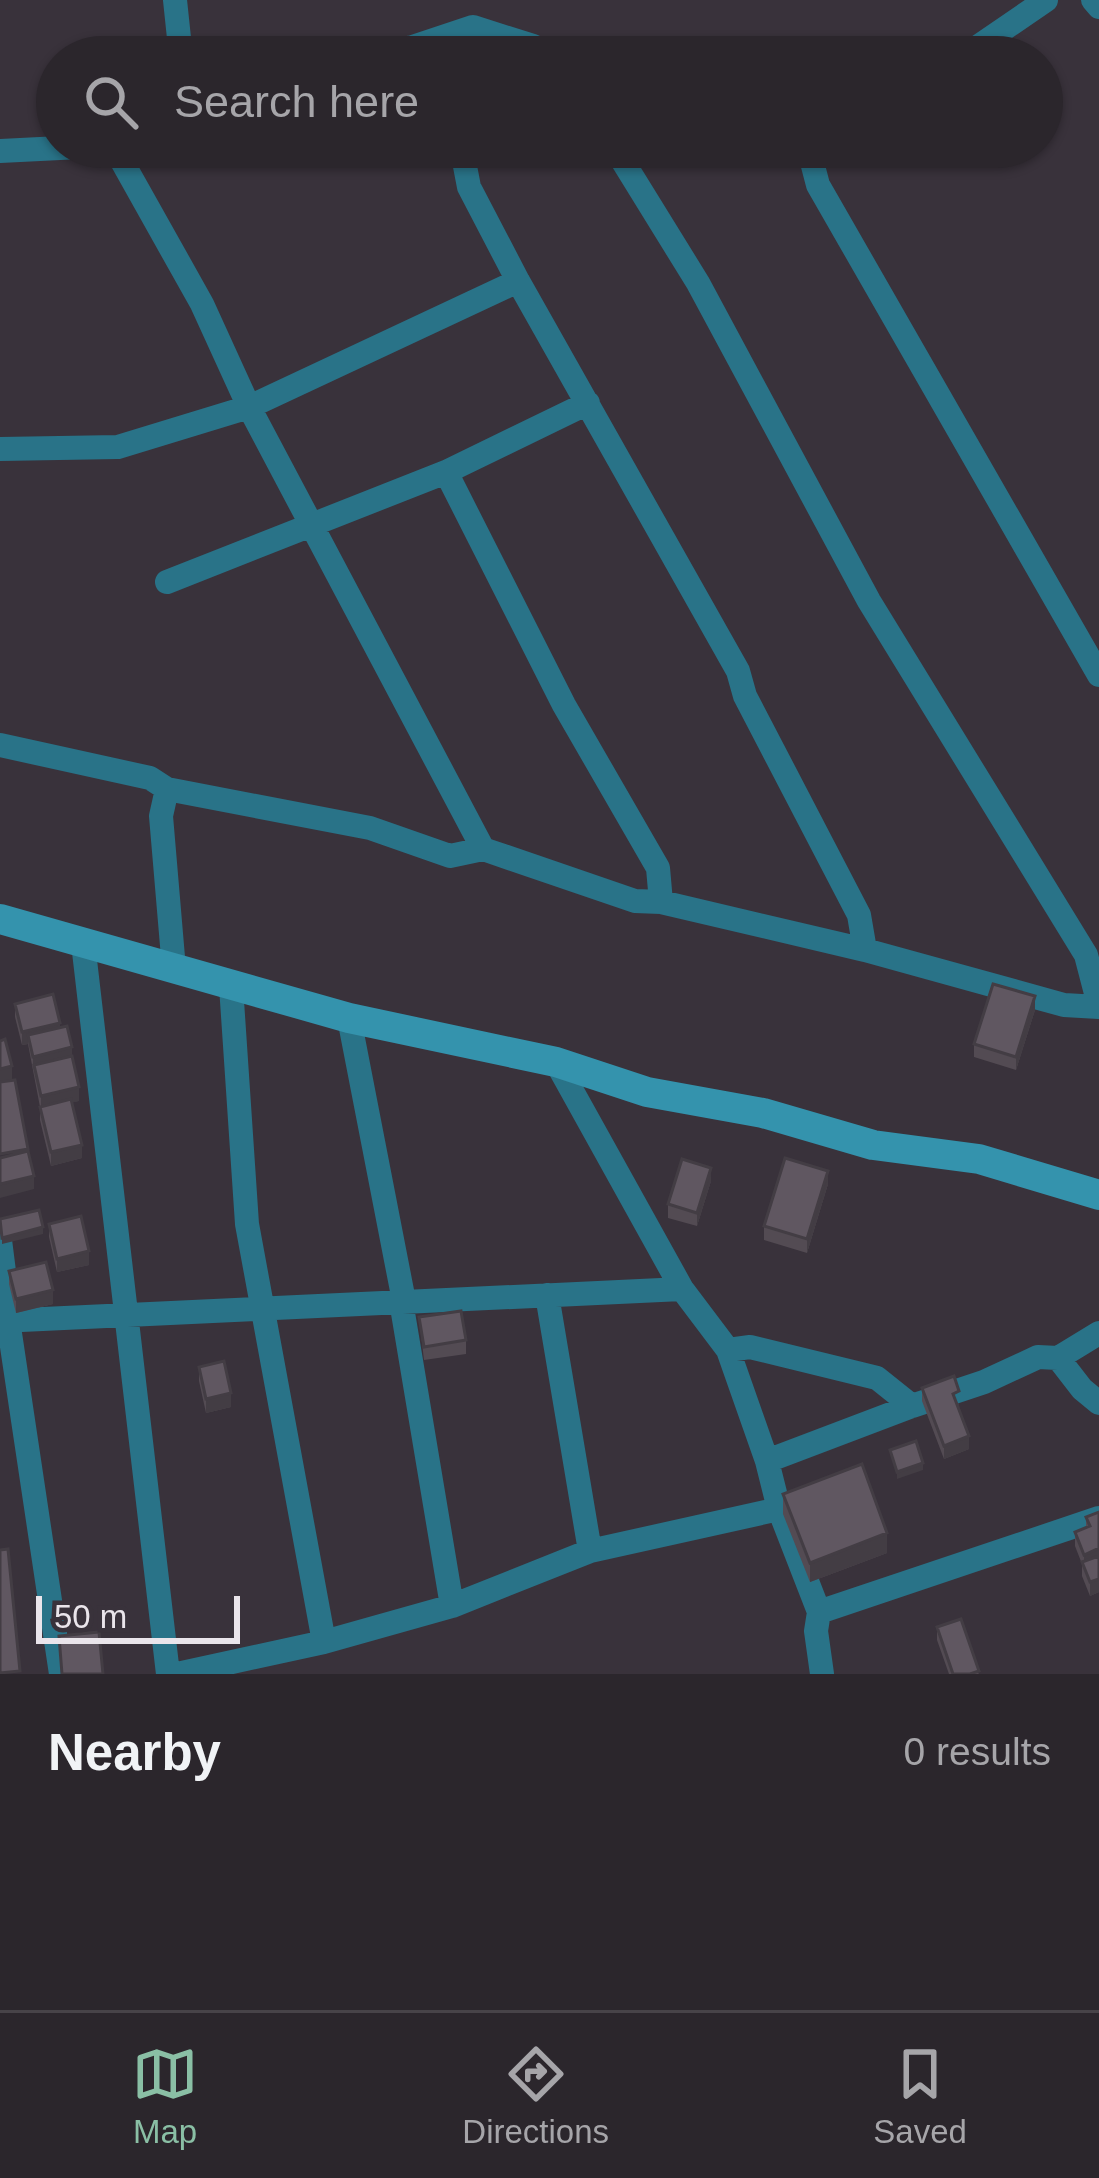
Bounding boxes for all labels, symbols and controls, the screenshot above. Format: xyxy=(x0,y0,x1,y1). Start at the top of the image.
search box xyxy=(36,36,1063,168)
icon: search xyxy=(78,69,144,135)
text: Search here xyxy=(174,76,419,127)
scale bar xyxy=(36,1590,240,1643)
text: 50 m xyxy=(54,1598,127,1635)
text: Nearby xyxy=(48,1724,221,1781)
text: 0 results xyxy=(904,1730,1051,1773)
tab: Map xyxy=(132,2041,198,2151)
tab: Directions xyxy=(462,2041,609,2151)
tab: Saved xyxy=(873,2041,967,2151)

